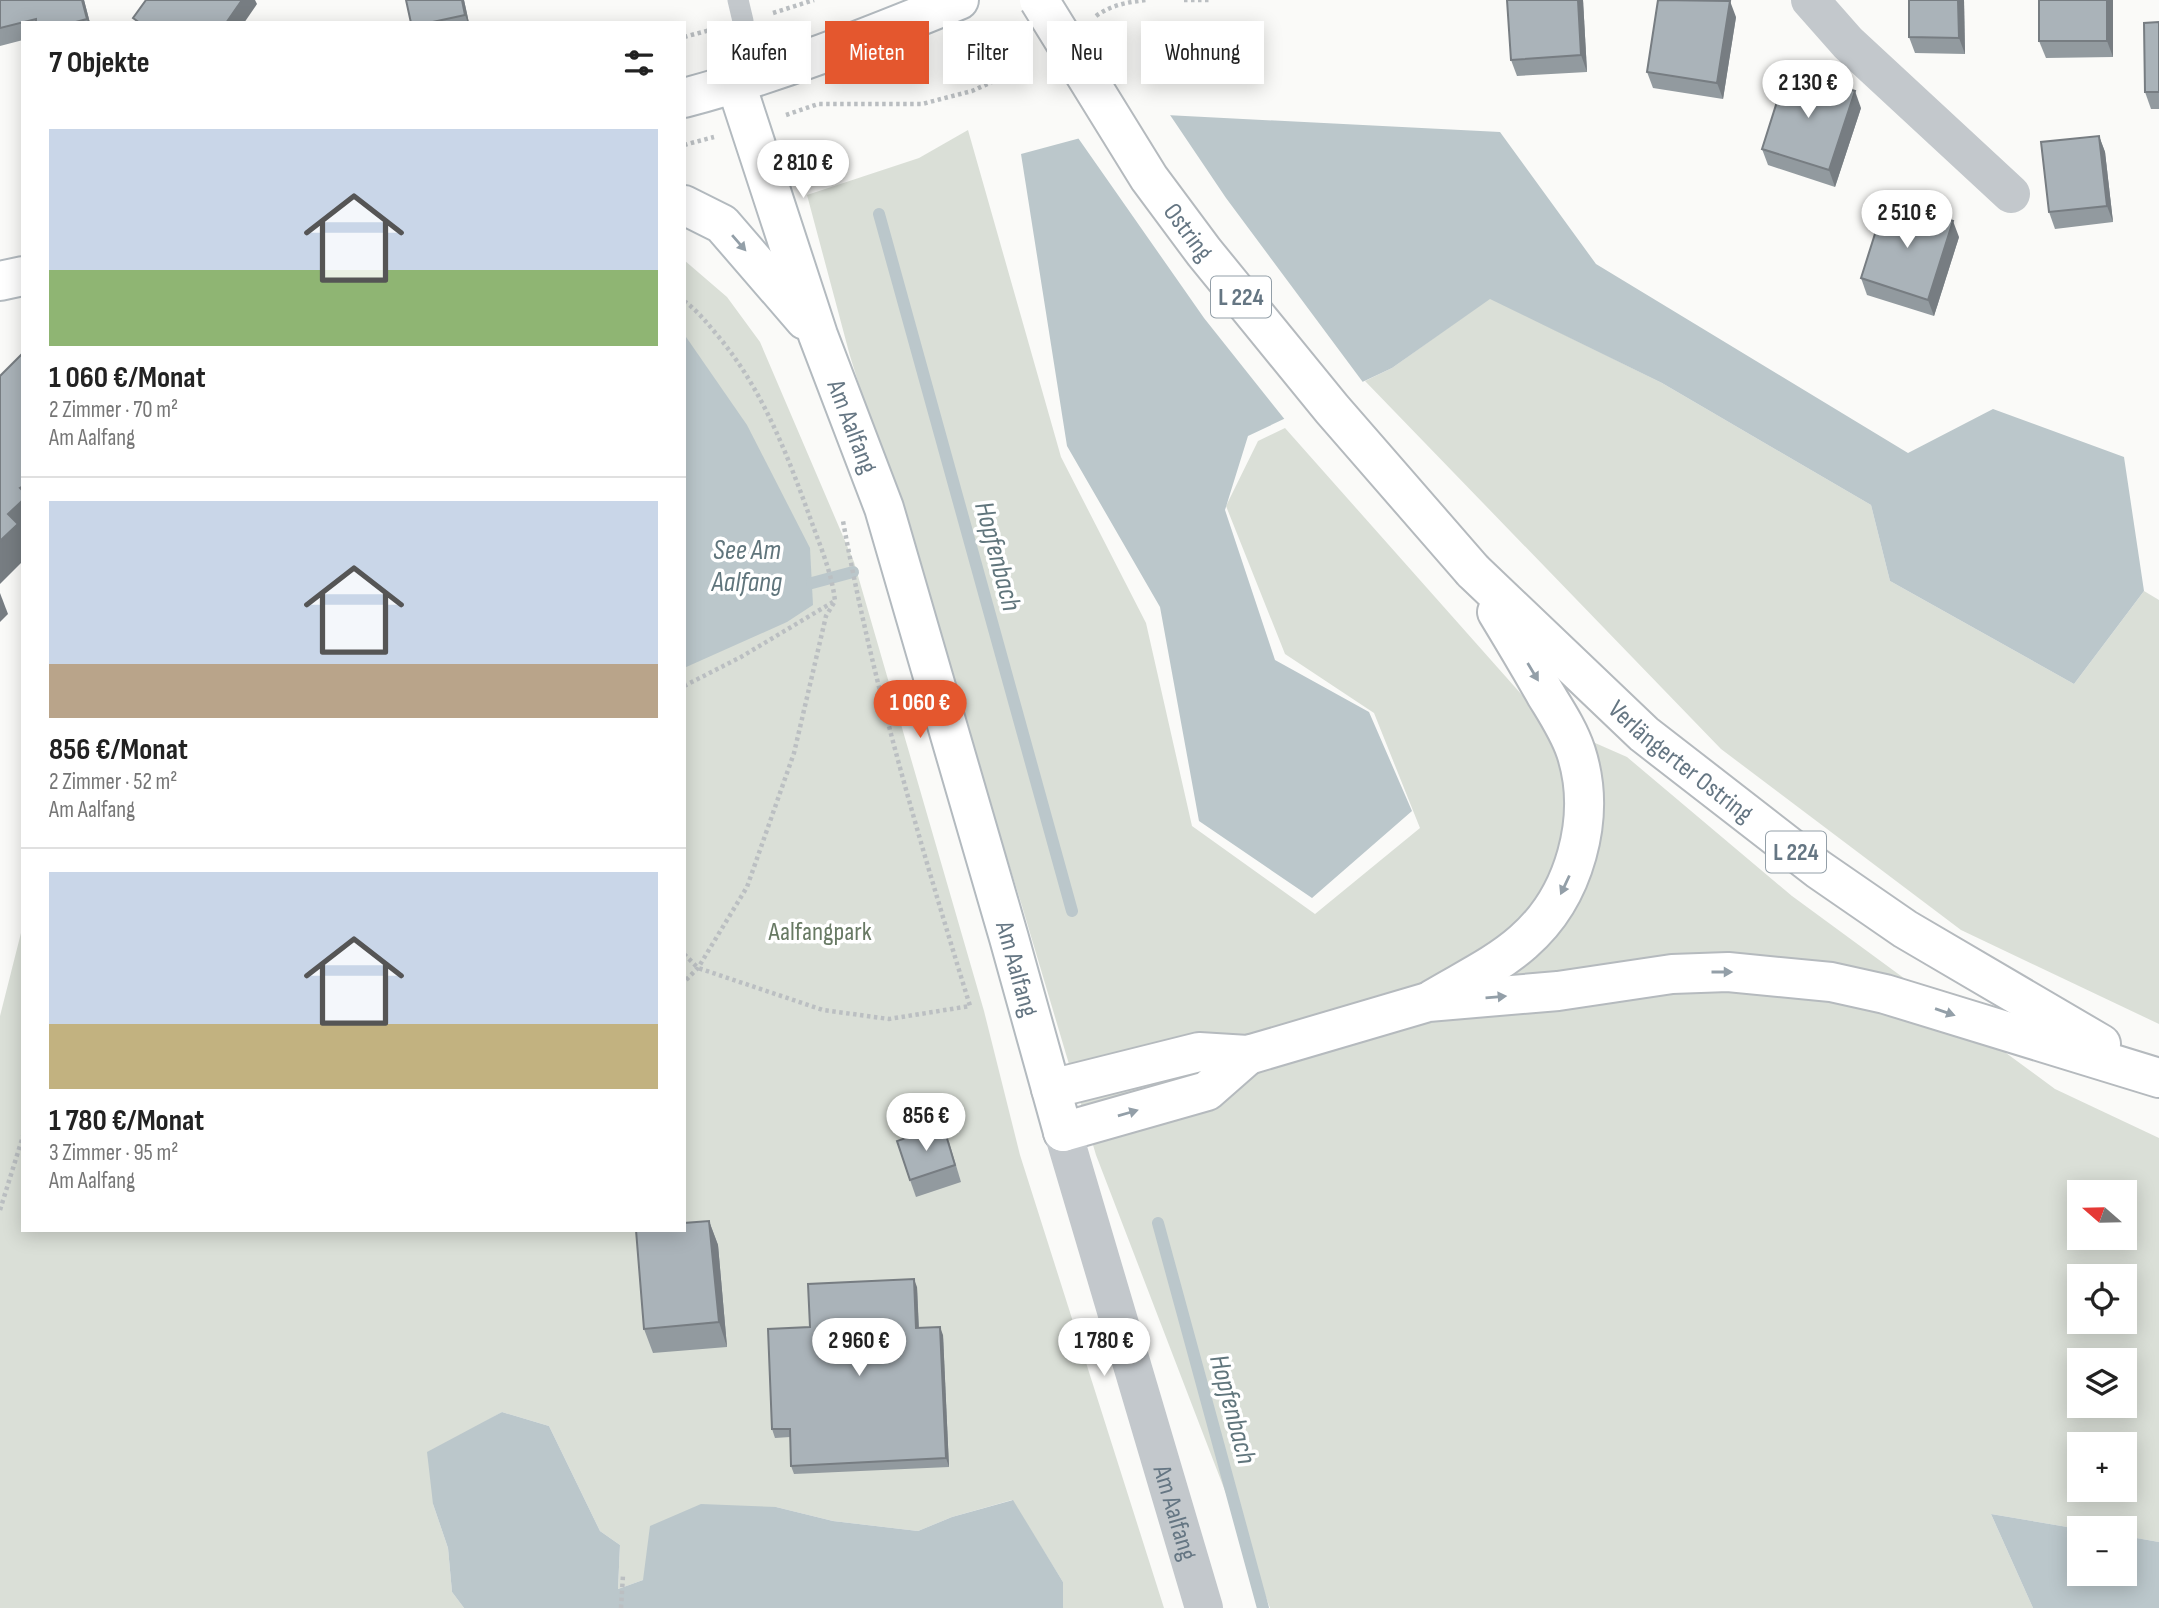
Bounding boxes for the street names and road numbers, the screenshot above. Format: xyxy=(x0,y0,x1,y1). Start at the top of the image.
street label: Ostring xyxy=(1156,198,1219,268)
road number: L 224 xyxy=(1211,276,1271,318)
street label: Am Aalfang xyxy=(819,375,883,478)
street label: Verlängerter Ostring xyxy=(1601,694,1759,830)
road number: L 224 xyxy=(1766,832,1826,872)
street label: Am Aalfang xyxy=(988,917,1044,1020)
street label: Am Aalfang xyxy=(1145,1461,1203,1564)

